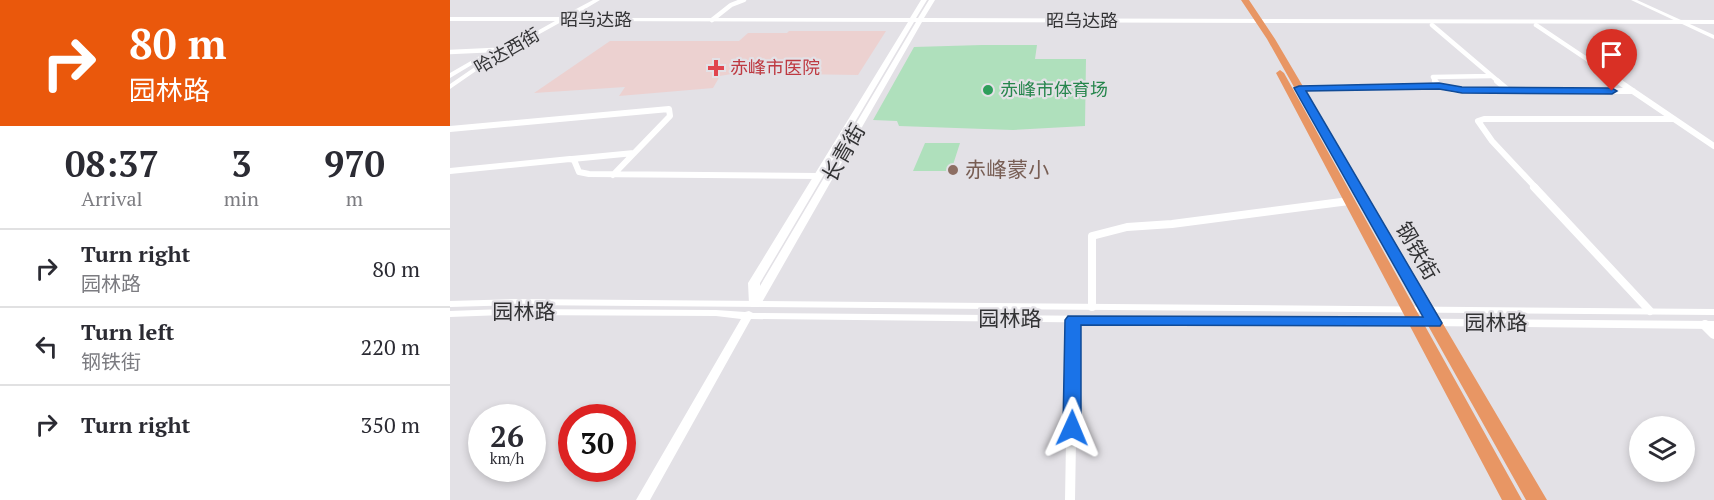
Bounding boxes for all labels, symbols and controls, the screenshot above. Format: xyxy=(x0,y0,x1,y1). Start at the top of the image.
street label: 昭乌达路 xyxy=(560,7,632,31)
street label: 昭乌达路 xyxy=(1046,8,1118,32)
text: 80 m xyxy=(129,15,227,71)
street label: 哈达西街 xyxy=(469,22,544,79)
icon: right xyxy=(30,24,108,102)
pin xyxy=(1586,29,1637,91)
icon: arrive xyxy=(1595,38,1628,71)
place label: 赤峰市医院 xyxy=(730,55,820,79)
marker: 赤峰市医院 xyxy=(707,59,725,77)
text: 园林路 xyxy=(129,72,210,108)
place label: 赤峰市体育场 xyxy=(1000,77,1108,101)
marker: 赤峰市体育场 xyxy=(981,83,995,97)
street label: 长青街 xyxy=(815,118,871,187)
text: 08:37 xyxy=(65,140,159,187)
text: 3 xyxy=(231,140,252,187)
text: 970 xyxy=(324,140,385,187)
place label: 赤峰蒙小 xyxy=(965,155,1049,183)
marker: 赤峰蒙小 xyxy=(946,163,960,177)
text: Arrival xyxy=(81,185,143,212)
text: min xyxy=(224,185,259,212)
text: m xyxy=(346,185,363,212)
street label: 钢铁街 xyxy=(1390,216,1446,285)
text: Turn right xyxy=(81,239,190,268)
icon: right xyxy=(30,252,63,285)
text: 80 m xyxy=(372,254,420,283)
text: 园林路 xyxy=(81,270,141,297)
street label: 园林路 xyxy=(493,297,556,325)
street label: 园林路 xyxy=(979,304,1042,332)
street label: 园林路 xyxy=(1465,308,1528,336)
text: Turn left xyxy=(81,317,174,346)
icon: left xyxy=(30,330,63,363)
text: 220 m xyxy=(360,332,420,361)
text: 钢铁街 xyxy=(81,348,141,375)
position arrow xyxy=(1040,396,1104,460)
speed limit sign: 30 xyxy=(558,404,636,482)
icon: right xyxy=(30,408,63,441)
text: Turn right xyxy=(81,410,190,439)
text: 350 m xyxy=(360,410,420,439)
text: 26 xyxy=(490,416,524,456)
map controls xyxy=(1629,416,1695,482)
button: layers xyxy=(1629,416,1695,482)
text: km/h xyxy=(490,448,524,468)

